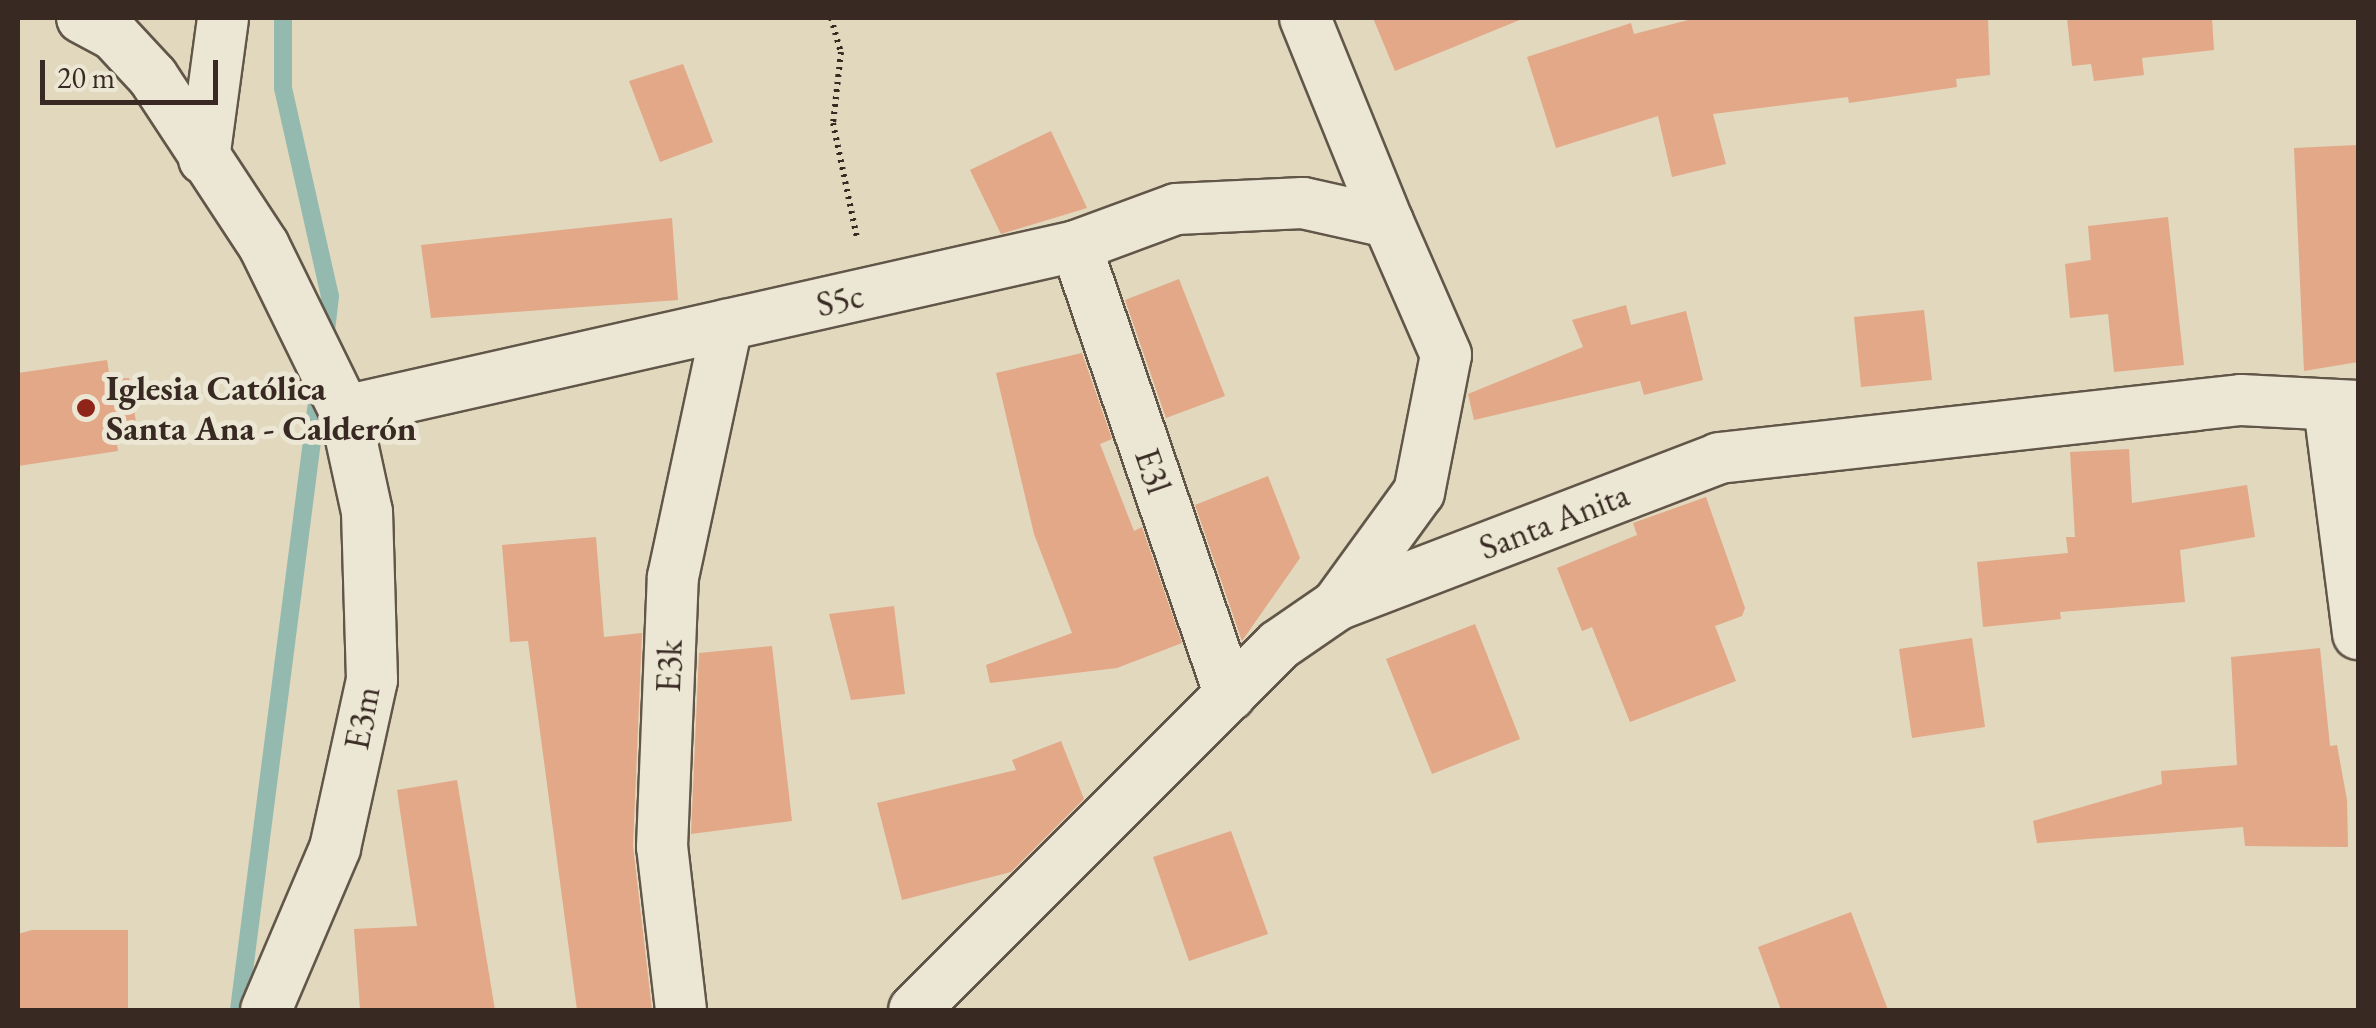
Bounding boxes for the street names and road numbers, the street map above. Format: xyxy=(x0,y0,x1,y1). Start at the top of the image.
street label: S5c xyxy=(812,274,868,326)
street label: E3l xyxy=(1126,443,1180,499)
street label: Santa Anita xyxy=(1473,473,1635,569)
street label: E3k xyxy=(647,639,691,693)
street label: E3m xyxy=(335,683,389,753)

